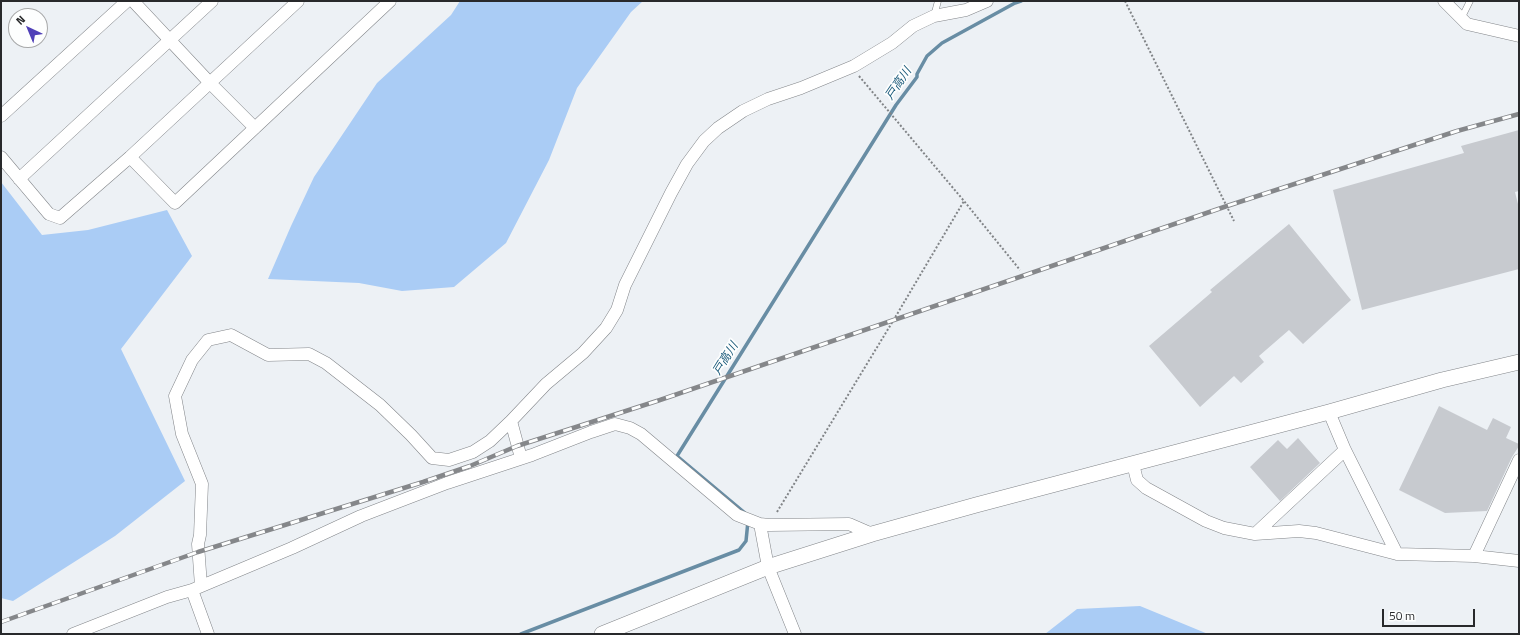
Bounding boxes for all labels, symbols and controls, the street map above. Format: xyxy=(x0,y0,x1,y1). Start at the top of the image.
north arrow xyxy=(8,8,48,48)
text: N xyxy=(12,12,29,28)
water label: 戸高川 xyxy=(883,65,915,103)
water label: 戸高川 xyxy=(710,340,742,378)
scale bar xyxy=(1384,601,1477,627)
text: 50 m xyxy=(1389,606,1415,625)

